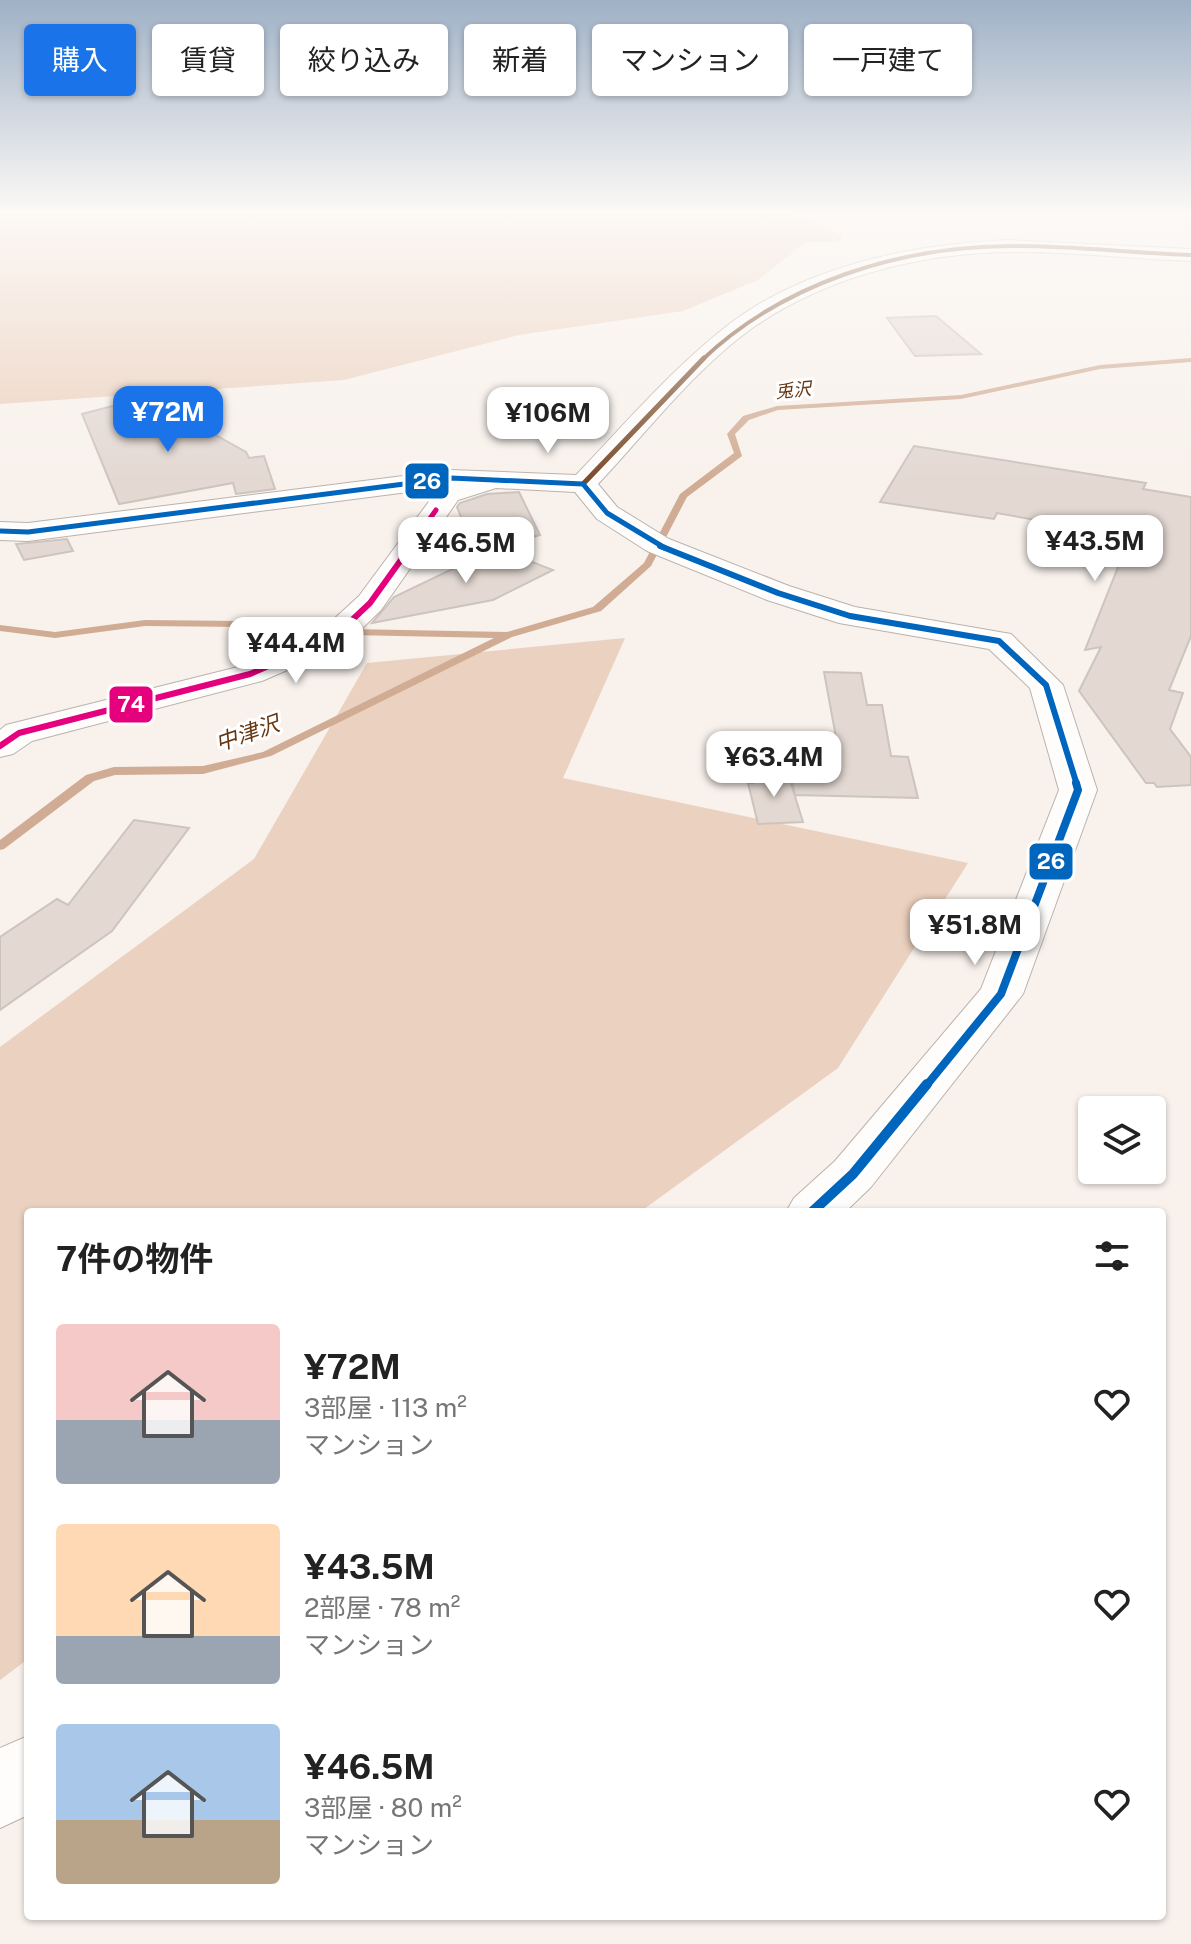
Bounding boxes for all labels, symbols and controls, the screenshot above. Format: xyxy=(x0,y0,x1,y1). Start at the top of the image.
chip: 購入 xyxy=(24,24,136,96)
chip: 賃貸 xyxy=(152,24,264,96)
chip: 絞り込み xyxy=(280,24,448,96)
chip: 新着 xyxy=(464,24,576,96)
chip: マンション xyxy=(592,24,788,96)
chip: 一戸建て xyxy=(804,24,972,96)
water label: 兎沢 xyxy=(774,377,814,402)
pin: ¥72M xyxy=(121,386,215,454)
pin: ¥106M xyxy=(492,387,604,455)
text: ¥72M xyxy=(131,396,205,427)
text: ¥106M xyxy=(505,397,591,428)
line badge: 26 xyxy=(404,462,450,500)
text: 26 xyxy=(413,468,441,494)
pin: ¥43.5M xyxy=(1030,515,1160,583)
pin: ¥46.5M xyxy=(401,517,531,585)
text: ¥43.5M xyxy=(1045,525,1145,556)
text: ¥46.5M xyxy=(416,527,516,558)
pin: ¥44.4M xyxy=(231,617,361,685)
text: ¥44.4M xyxy=(246,627,346,658)
line badge: 74 xyxy=(108,685,154,724)
text: 74 xyxy=(117,691,145,717)
water label: 中津沢 xyxy=(212,709,285,756)
pin: ¥63.4M xyxy=(709,731,839,799)
text: ¥63.4M xyxy=(724,741,824,772)
line badge: 26 xyxy=(1028,842,1074,881)
text: 26 xyxy=(1037,848,1065,874)
pin: ¥51.8M xyxy=(910,899,1040,967)
text: ¥51.8M xyxy=(928,909,1022,940)
map controls xyxy=(1078,1096,1166,1184)
button: layers xyxy=(1078,1096,1166,1184)
icon: filters xyxy=(1090,1234,1134,1278)
text: 7件の物件 xyxy=(56,1239,213,1279)
text: ¥72M xyxy=(304,1347,401,1387)
icon: home xyxy=(120,1356,216,1452)
icon: heart xyxy=(1090,1382,1134,1426)
text: 3部屋 · 113 m² xyxy=(304,1392,467,1423)
text: マンション xyxy=(304,1429,434,1460)
text: ¥43.5M xyxy=(304,1547,435,1587)
icon: home xyxy=(120,1556,216,1652)
icon: heart xyxy=(1090,1582,1134,1626)
text: 2部屋 · 78 m² xyxy=(304,1592,460,1623)
text: マンション xyxy=(304,1629,434,1660)
text: ¥46.5M xyxy=(304,1747,434,1787)
icon: home xyxy=(120,1756,216,1852)
icon: heart xyxy=(1090,1782,1134,1826)
text: 3部屋 · 80 m² xyxy=(304,1792,462,1823)
text: マンション xyxy=(304,1829,434,1860)

